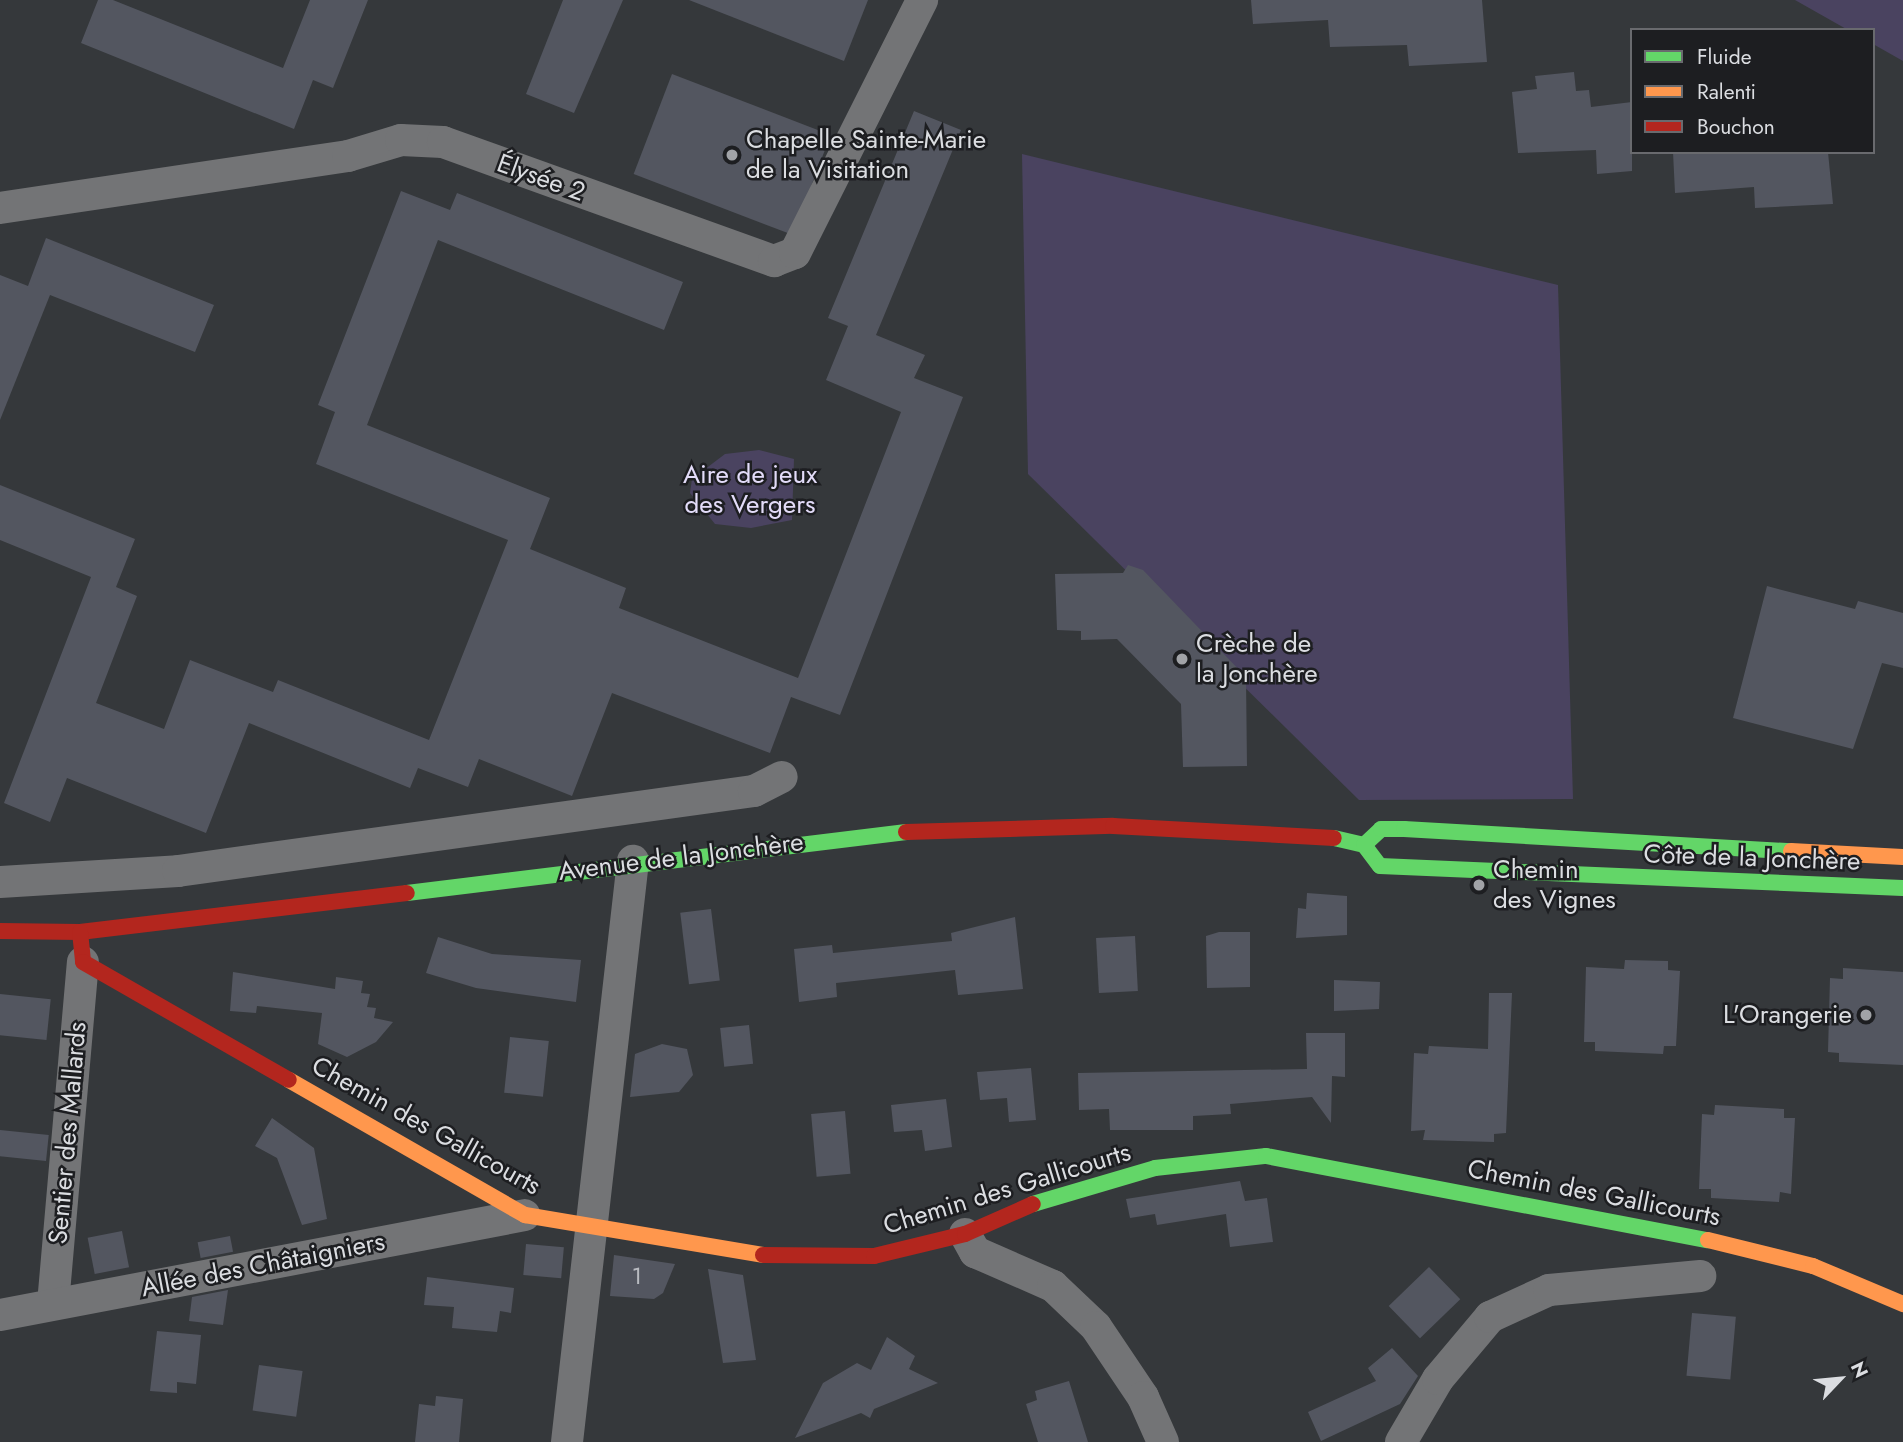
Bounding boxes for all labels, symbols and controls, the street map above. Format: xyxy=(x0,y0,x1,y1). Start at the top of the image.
legend xyxy=(1630,28,1875,154)
text: Fluide xyxy=(1697,42,1752,72)
text: Ralenti xyxy=(1697,77,1756,107)
text: Bouchon xyxy=(1697,112,1775,142)
place label: Chapelle Sainte-Marie de la Visitation xyxy=(746,124,986,186)
marker: Chapelle Sainte-Marie de la Visitation xyxy=(724,147,740,163)
street label: Élysée 2 xyxy=(493,148,589,208)
park label: Aire de jeux des Vergers xyxy=(683,459,817,520)
place label: Crèche de la Jonchère xyxy=(1196,628,1318,690)
marker: Crèche de la Jonchère xyxy=(1174,651,1190,667)
street label: Avenue de la Jonchère xyxy=(557,826,805,888)
street label: Côte de la Jonchère xyxy=(1643,839,1861,877)
place label: Chemin des Vignes xyxy=(1493,854,1616,916)
marker: Chemin des Vignes xyxy=(1471,877,1487,893)
place label: L'Orangerie xyxy=(1723,999,1852,1031)
marker: L'Orangerie xyxy=(1858,1007,1874,1023)
street label: Sentier des Mallards xyxy=(43,1020,93,1246)
street label: Chemin des Gallicourts xyxy=(306,1050,546,1202)
street label: Chemin des Gallicourts xyxy=(879,1136,1135,1242)
street label: Chemin des Gallicourts xyxy=(1465,1153,1723,1233)
street label: Allée des Châtaigniers xyxy=(138,1226,388,1304)
house number: 1 xyxy=(632,1262,642,1290)
north arrow xyxy=(1805,1344,1875,1414)
text: N xyxy=(1844,1357,1875,1382)

